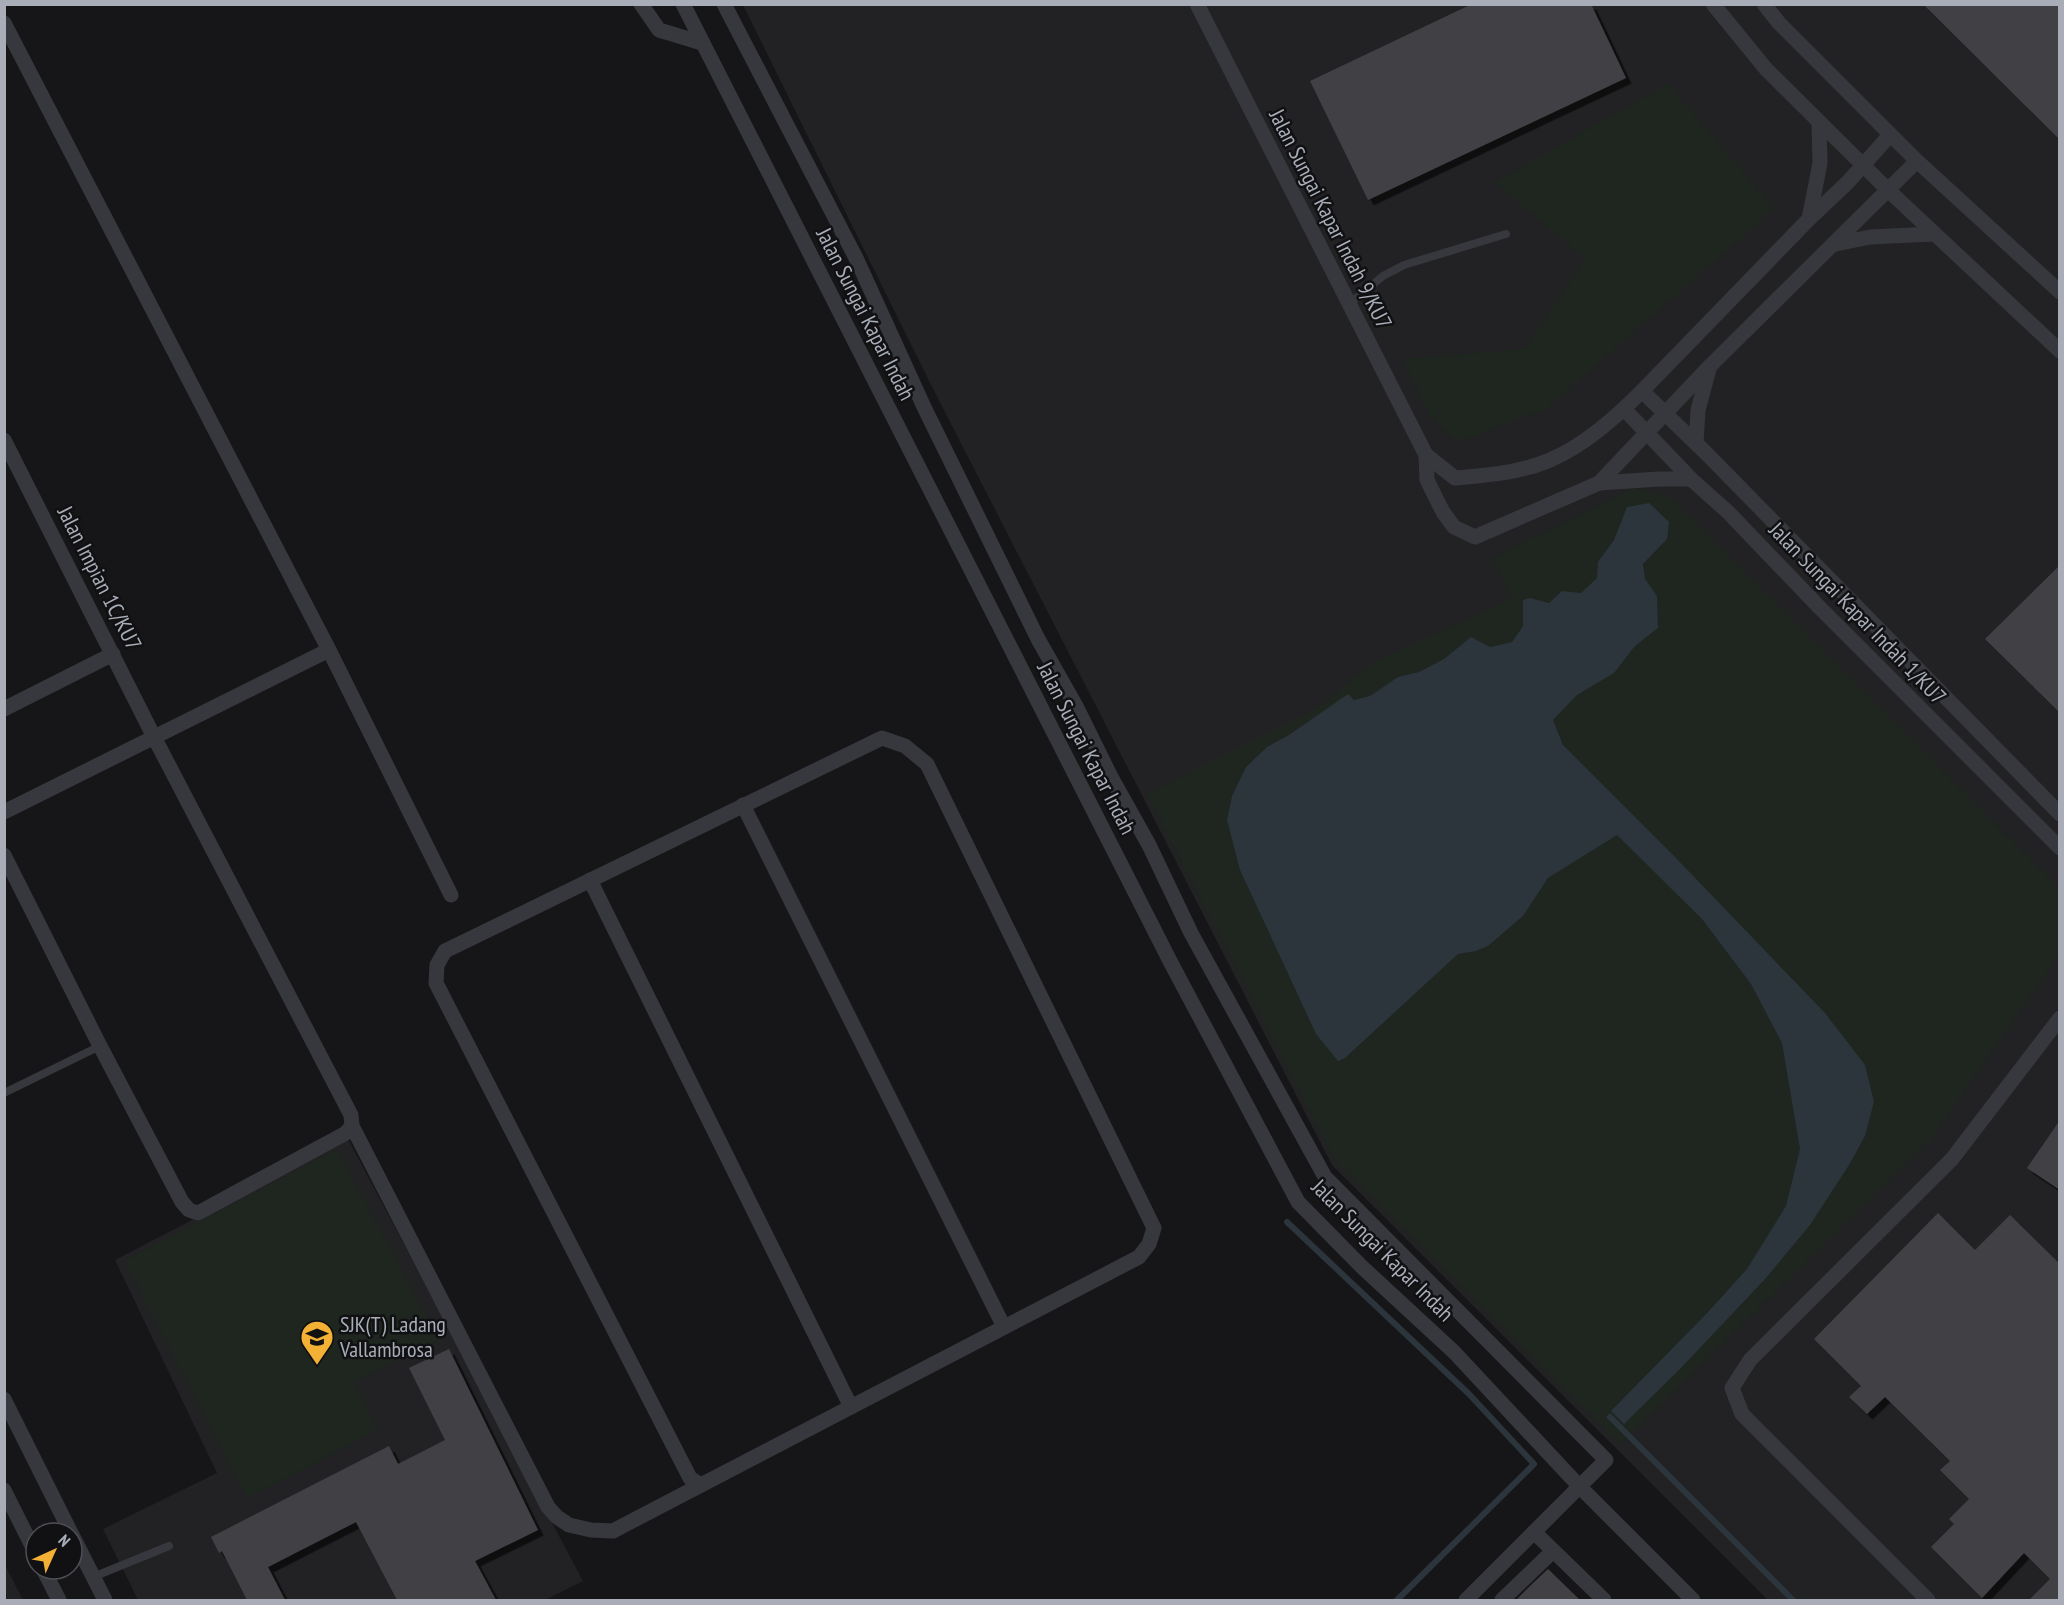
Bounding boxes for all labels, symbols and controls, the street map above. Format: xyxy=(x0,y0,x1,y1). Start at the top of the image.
street label: Jalan Sungai Kapar Indah 9/KU7 xyxy=(1263,103,1399,334)
street label: Jalan Sungai Kapar Indah xyxy=(810,222,922,405)
street label: Jalan Impian 1C/KU7 xyxy=(51,500,148,655)
street label: Jalan Sungai Kapar Indah 1/KU7 xyxy=(1763,515,1952,710)
street label: Jalan Sungai Kapar Indah xyxy=(1031,656,1143,839)
street label: Jalan Sungai Kapar Indah xyxy=(1305,1172,1460,1327)
place label: SJK(T) Ladang Vallambrosa xyxy=(339,1310,446,1363)
school or university icon: SJK(T) Ladang Vallambrosa xyxy=(299,1319,335,1366)
north arrow xyxy=(24,1521,84,1581)
text: N xyxy=(54,1530,75,1551)

